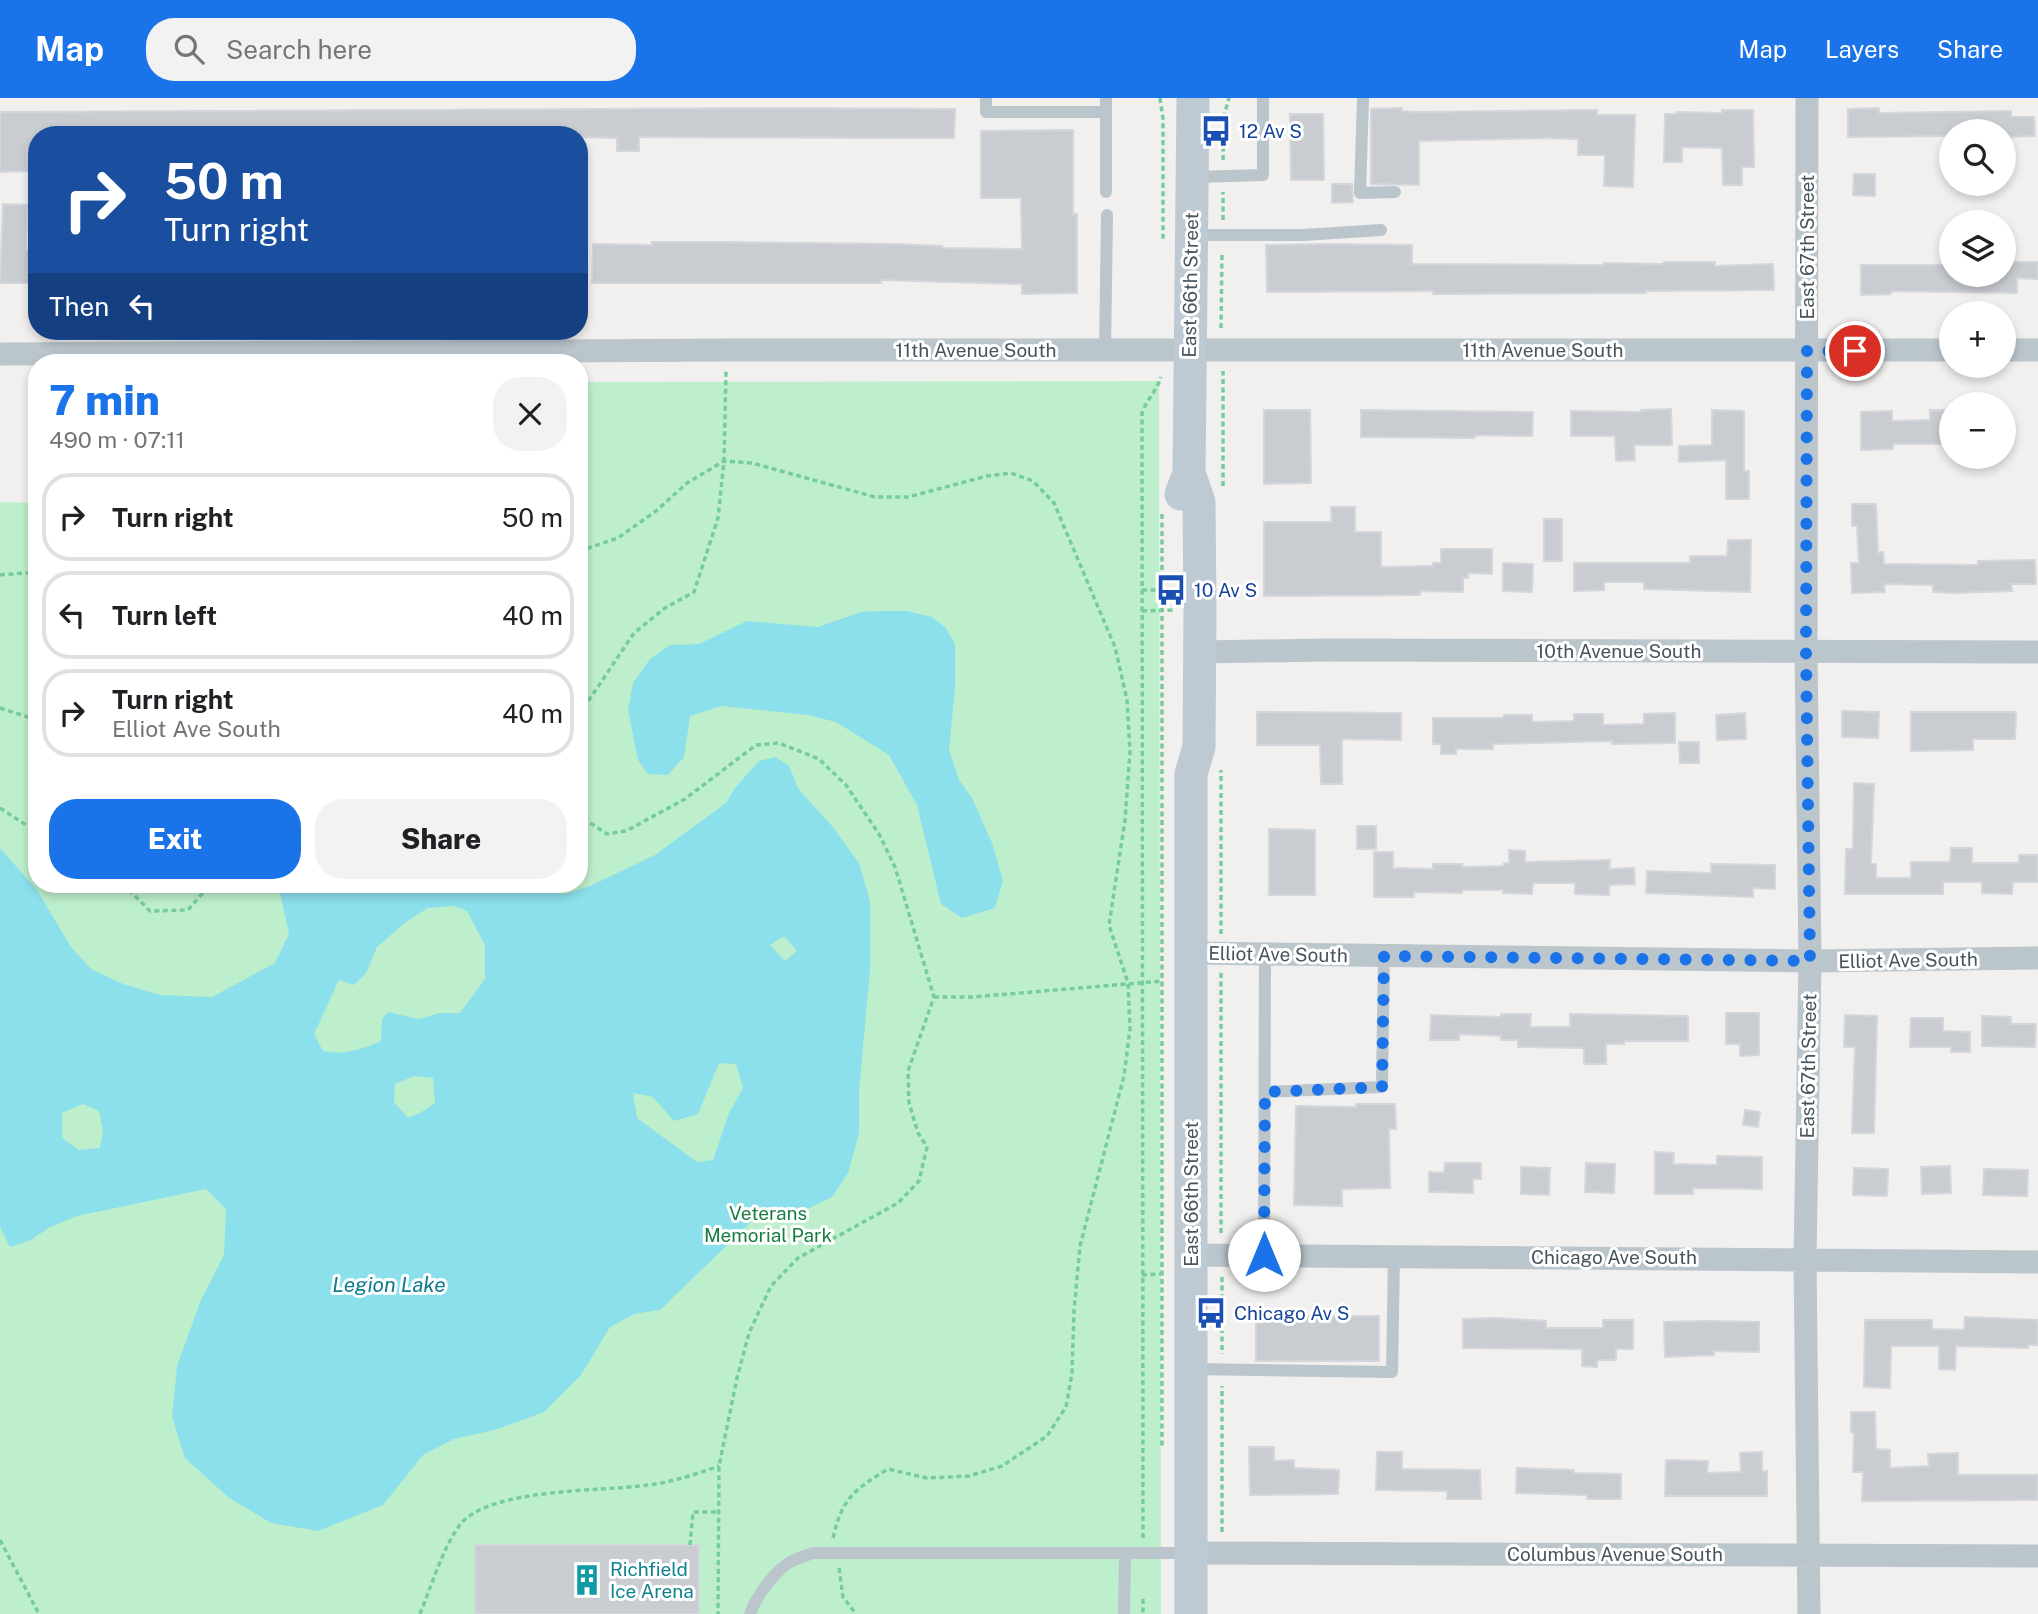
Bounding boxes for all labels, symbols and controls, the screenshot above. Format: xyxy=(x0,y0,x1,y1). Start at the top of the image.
search box xyxy=(146,18,636,81)
text: Map xyxy=(35,30,104,68)
icon: search xyxy=(170,30,208,68)
text: Search here xyxy=(226,34,372,65)
text: Map xyxy=(1738,35,1787,63)
text: Layers xyxy=(1825,35,1899,63)
text: Share xyxy=(1937,35,2003,63)
bus stop icon: 12 Av S xyxy=(1199,114,1233,148)
map controls xyxy=(1939,119,2016,469)
button: search xyxy=(1939,119,2016,196)
place label: 12 Av S xyxy=(1239,120,1302,142)
text: 50 m xyxy=(164,152,284,210)
icon: right xyxy=(49,154,140,245)
street label: East 67th Street xyxy=(1796,175,1818,319)
button: layers xyxy=(1939,210,2016,287)
text: Turn right xyxy=(164,211,309,248)
street label: East 66th Street xyxy=(1178,212,1202,358)
icon: left xyxy=(123,287,161,325)
text: Then xyxy=(49,291,109,322)
button: + xyxy=(1939,301,2016,378)
pin xyxy=(1825,321,1885,381)
icon: arrive xyxy=(1836,332,1874,370)
street label: 11th Avenue South xyxy=(896,339,1057,361)
street label: 11th Avenue South xyxy=(1463,339,1624,361)
text: 7 min xyxy=(49,375,160,424)
button: close xyxy=(493,377,567,451)
button: − xyxy=(1939,392,2016,469)
text: 490 m · 07:11 xyxy=(49,426,185,453)
icon: right xyxy=(53,498,91,536)
text: Turn right xyxy=(112,502,234,533)
text: 50 m xyxy=(502,502,563,533)
bus stop icon: 10 Av S xyxy=(1154,573,1188,607)
place label: 10 Av S xyxy=(1194,579,1257,601)
icon: left xyxy=(53,596,91,634)
text: Turn left xyxy=(112,600,217,631)
text: 40 m xyxy=(502,600,563,631)
street label: 10th Avenue South xyxy=(1537,640,1701,662)
text: Turn right xyxy=(112,684,234,715)
icon: right xyxy=(53,694,91,732)
text: 40 m xyxy=(502,698,563,729)
text: Elliot Ave South xyxy=(112,715,281,742)
button: Exit xyxy=(49,799,301,879)
button: Share xyxy=(315,799,567,879)
street label: Elliot Ave South xyxy=(1208,942,1348,966)
street label: Elliot Ave South xyxy=(1838,948,1978,972)
street label: East 67th Street xyxy=(1796,993,1820,1139)
street label: East 66th Street xyxy=(1180,1121,1202,1267)
park label: Veterans Memorial Park xyxy=(704,1202,832,1246)
position arrow xyxy=(1227,1218,1301,1292)
street label: Chicago Ave South xyxy=(1531,1246,1697,1268)
water label: Legion Lake xyxy=(332,1272,446,1297)
bus stop icon: Chicago Av S xyxy=(1194,1296,1228,1330)
place label: Chicago Av S xyxy=(1234,1302,1349,1324)
street label: Columbus Avenue South xyxy=(1507,1543,1723,1565)
place label: Richfield Ice Arena xyxy=(610,1558,694,1602)
building icon: Richfield Ice Arena xyxy=(570,1563,604,1597)

